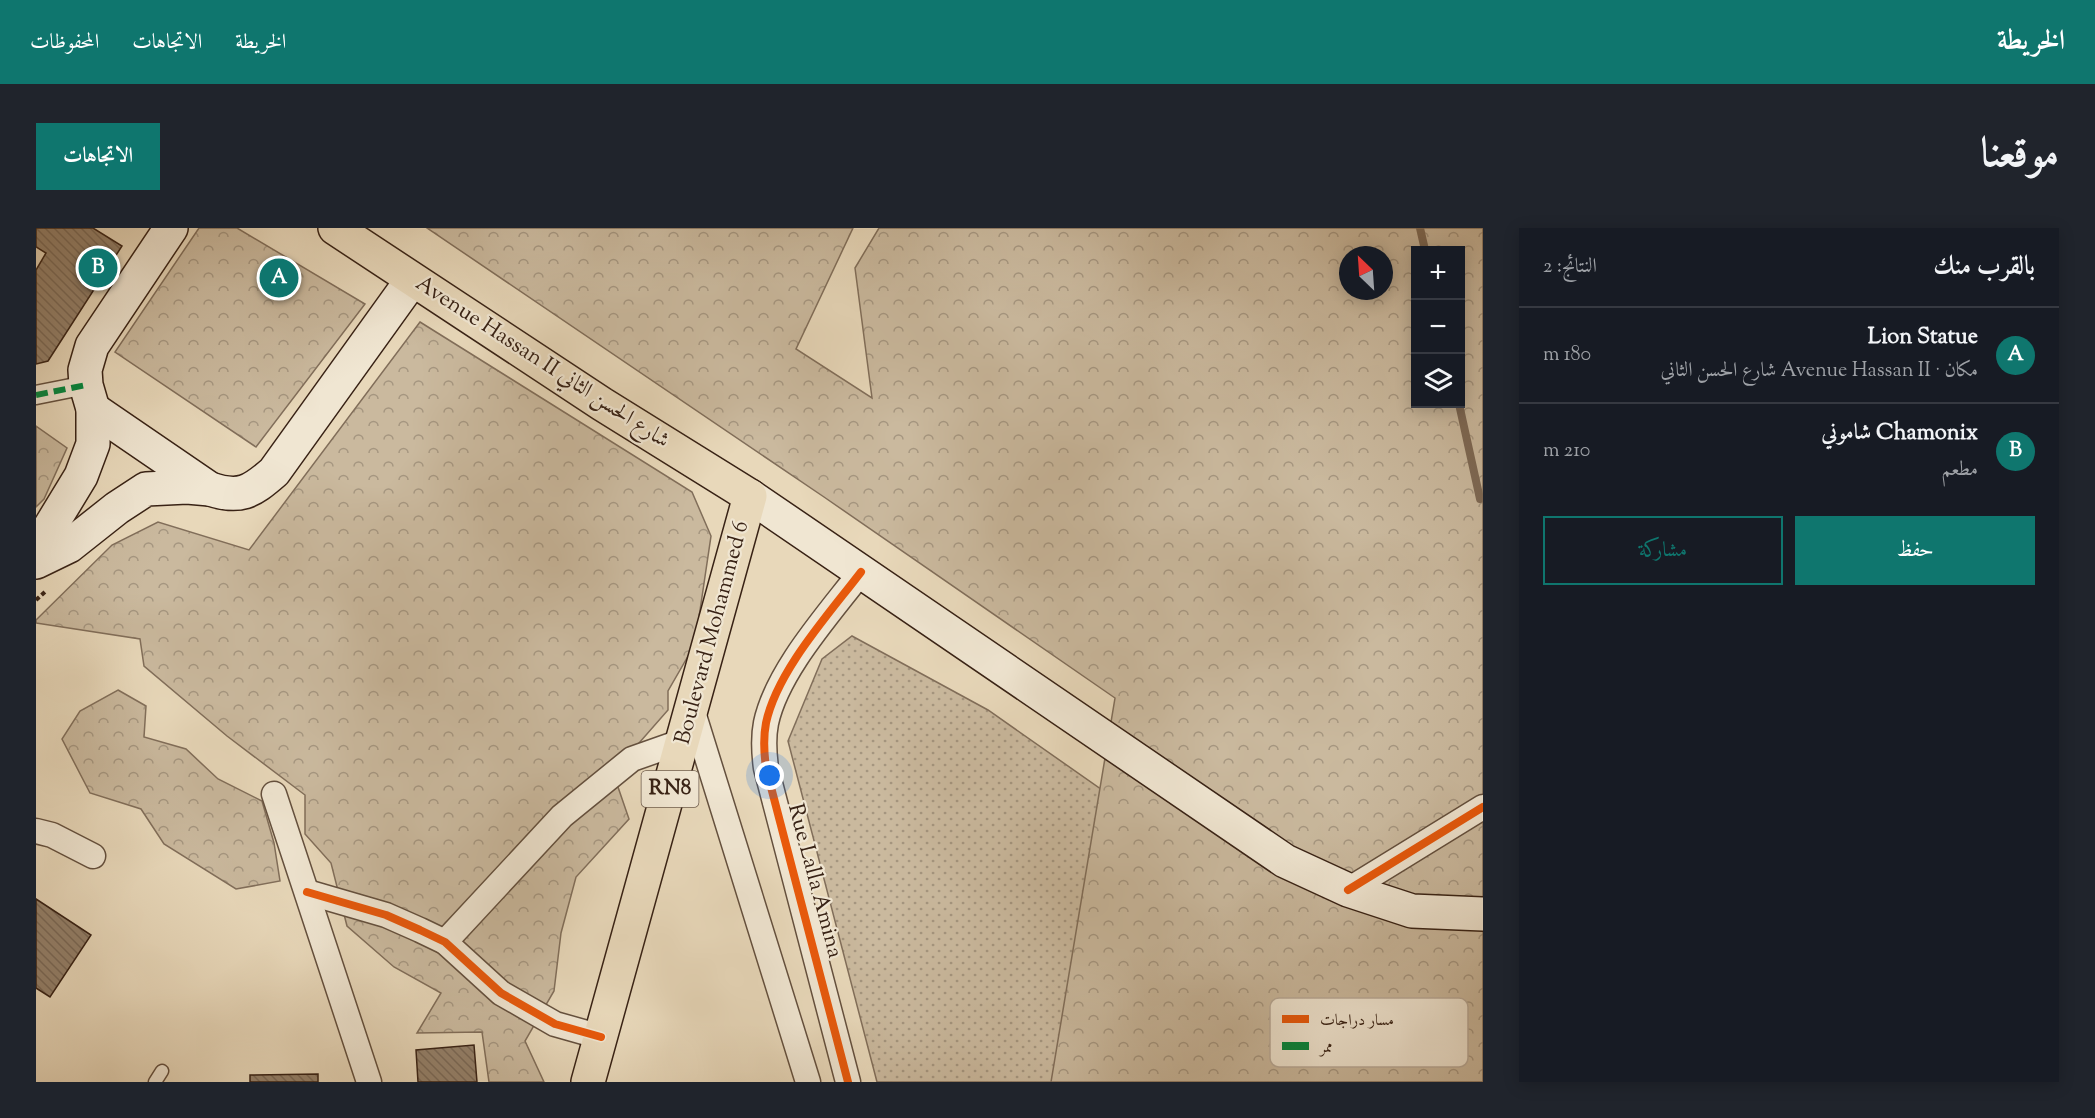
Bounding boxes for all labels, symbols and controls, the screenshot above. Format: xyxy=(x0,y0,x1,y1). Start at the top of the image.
text: الخريطة xyxy=(1997,22,2065,62)
text: المحفوظات xyxy=(30,28,99,58)
text: الاتجاهات xyxy=(132,28,202,58)
text: الخريطة xyxy=(235,28,286,58)
button: الاتجاهات xyxy=(36,123,160,190)
text: موقعنا xyxy=(1981,126,2059,186)
pin: B xyxy=(78,246,118,291)
north arrow xyxy=(1339,246,1393,300)
map controls xyxy=(1411,246,1465,408)
button: + xyxy=(1411,246,1465,300)
text: بالقرب منك xyxy=(1933,249,2035,286)
text: النتائج: 2 xyxy=(1543,253,1597,282)
pin: A xyxy=(260,256,298,300)
street label: Avenue Hassan II شارع الحسن الثاني xyxy=(409,269,675,457)
button: − xyxy=(1411,300,1465,354)
text: Lion Statue xyxy=(1868,322,1978,354)
text: 180 m xyxy=(1543,341,1591,370)
text: A xyxy=(2007,341,2024,370)
button: layers xyxy=(1411,354,1465,408)
text: مكان · Avenue Hassan II شارع الحسن الثاني xyxy=(1661,357,1978,386)
text: Chamonix شاموني xyxy=(1821,418,1978,450)
text: 210 m xyxy=(1543,437,1590,466)
text: B xyxy=(2009,437,2022,466)
text: مطعم xyxy=(1941,456,1978,485)
button: مشاركة xyxy=(1543,516,1783,585)
button: حفظ xyxy=(1795,516,2035,585)
street label: Boulevard Mohammed 6 xyxy=(668,518,758,748)
your location xyxy=(755,761,784,790)
road number: RN8 xyxy=(642,771,698,807)
street label: Rue Lalla Amina xyxy=(778,800,850,962)
legend xyxy=(1270,998,1468,1067)
text: مسار دراجات xyxy=(1320,1010,1394,1033)
text: ممر xyxy=(1318,1037,1333,1060)

